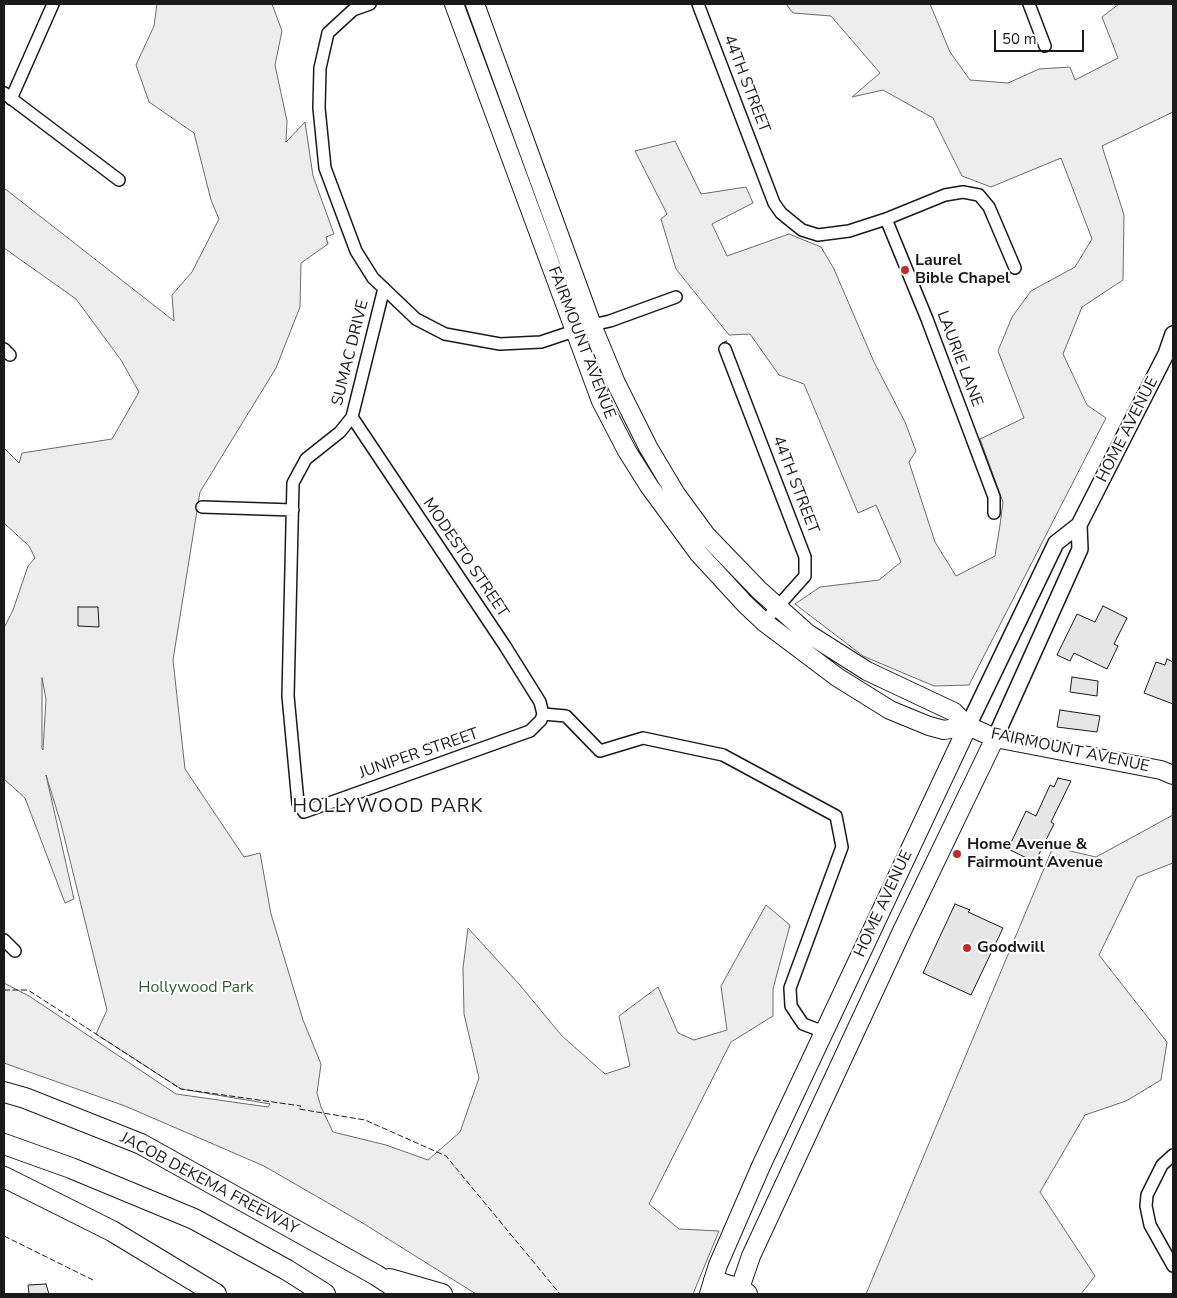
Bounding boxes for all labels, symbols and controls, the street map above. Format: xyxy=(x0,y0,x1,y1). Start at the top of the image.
scale bar xyxy=(997,20,1087,52)
text: 50 m xyxy=(1002,29,1037,49)
street label: 44TH STREET xyxy=(719,32,773,136)
place label: Laurel Bible Chapel xyxy=(915,251,1010,289)
street label: FAIRMOUNT AVENUE xyxy=(543,264,619,422)
marker: Laurel Bible Chapel xyxy=(899,264,911,276)
street label: SUMAC DRIVE xyxy=(329,298,373,408)
street label: LAURIE LANE xyxy=(932,308,986,410)
street label: HOME AVENUE xyxy=(1093,374,1163,486)
street label: 44TH STREET xyxy=(768,433,822,537)
street label: MODESTO STREET xyxy=(418,495,512,621)
street label: JUNIPER STREET xyxy=(357,725,481,783)
street label: FAIRMOUNT AVENUE xyxy=(989,725,1151,777)
district label: HOLLYWOOD PARK xyxy=(291,796,485,818)
place label: Home Avenue & Fairmount Avenue xyxy=(967,835,1103,873)
street label: HOME AVENUE xyxy=(851,848,917,960)
marker: Home Avenue & Fairmount Avenue xyxy=(951,848,963,860)
place label: Goodwill xyxy=(977,938,1045,958)
marker: Goodwill xyxy=(961,942,973,954)
park label: Hollywood Park xyxy=(138,978,254,998)
street label: JACOB DEKEMA FREEWAY xyxy=(117,1129,301,1239)

